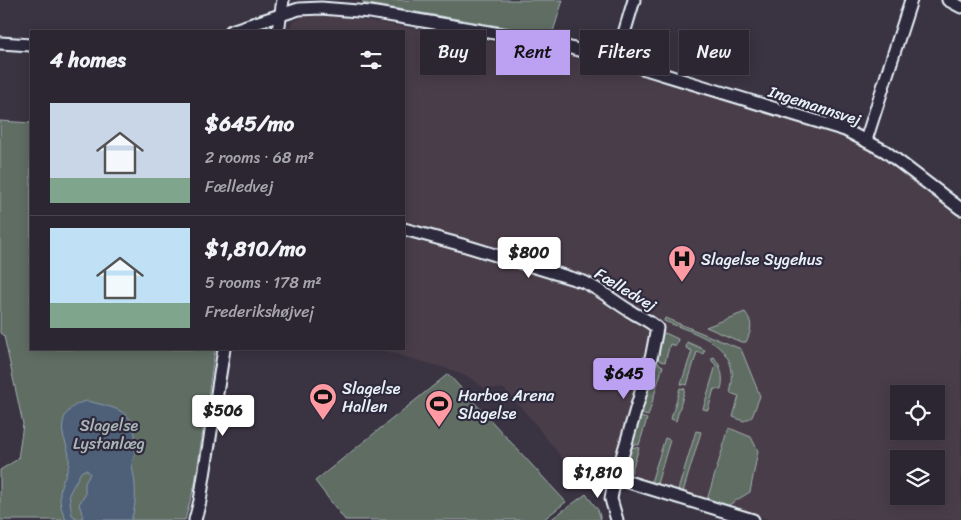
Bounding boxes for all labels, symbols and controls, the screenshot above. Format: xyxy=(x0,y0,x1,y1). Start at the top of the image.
chip: Buy xyxy=(420,30,486,75)
chip: Rent xyxy=(496,30,570,75)
chip: Filters xyxy=(580,30,669,75)
chip: New xyxy=(679,30,749,75)
text: 4 homes xyxy=(50,41,126,79)
icon: filters xyxy=(357,46,385,74)
street label: Ingemannsvej xyxy=(764,77,866,134)
text: $645/mo xyxy=(205,105,294,143)
icon: home xyxy=(90,123,150,183)
text: 2 rooms · 68 m² xyxy=(205,143,314,172)
text: Fælledvej xyxy=(205,172,273,201)
text: $1,810/mo xyxy=(205,230,306,268)
pin: $800 xyxy=(499,236,559,279)
text: $800 xyxy=(509,238,549,267)
hospital icon: Slagelse Sygehus xyxy=(667,244,697,283)
place label: Slagelse Sygehus xyxy=(701,245,823,274)
icon: home xyxy=(90,248,150,308)
street label: Fælledvej xyxy=(589,259,663,320)
text: 5 rooms · 178 m² xyxy=(205,268,322,297)
text: Frederikshøjvej xyxy=(205,297,314,326)
pin: $645 xyxy=(594,358,654,400)
text: $645 xyxy=(604,359,644,388)
place label: Slagelse Hallen xyxy=(342,374,401,421)
place label: Harboe Arena Slagelse xyxy=(458,381,555,428)
sports icon: Slagelse Hallen xyxy=(308,382,338,421)
map controls xyxy=(890,385,945,505)
button: locate xyxy=(890,385,945,440)
sports icon: Harboe Arena Slagelse xyxy=(424,389,454,428)
pin: $506 xyxy=(193,394,253,437)
text: $506 xyxy=(203,396,243,425)
park label: Slagelse Lystanlæg xyxy=(73,411,145,458)
button: layers xyxy=(890,450,945,505)
pin: $1,810 xyxy=(557,456,639,499)
text: $1,810 xyxy=(574,458,622,487)

